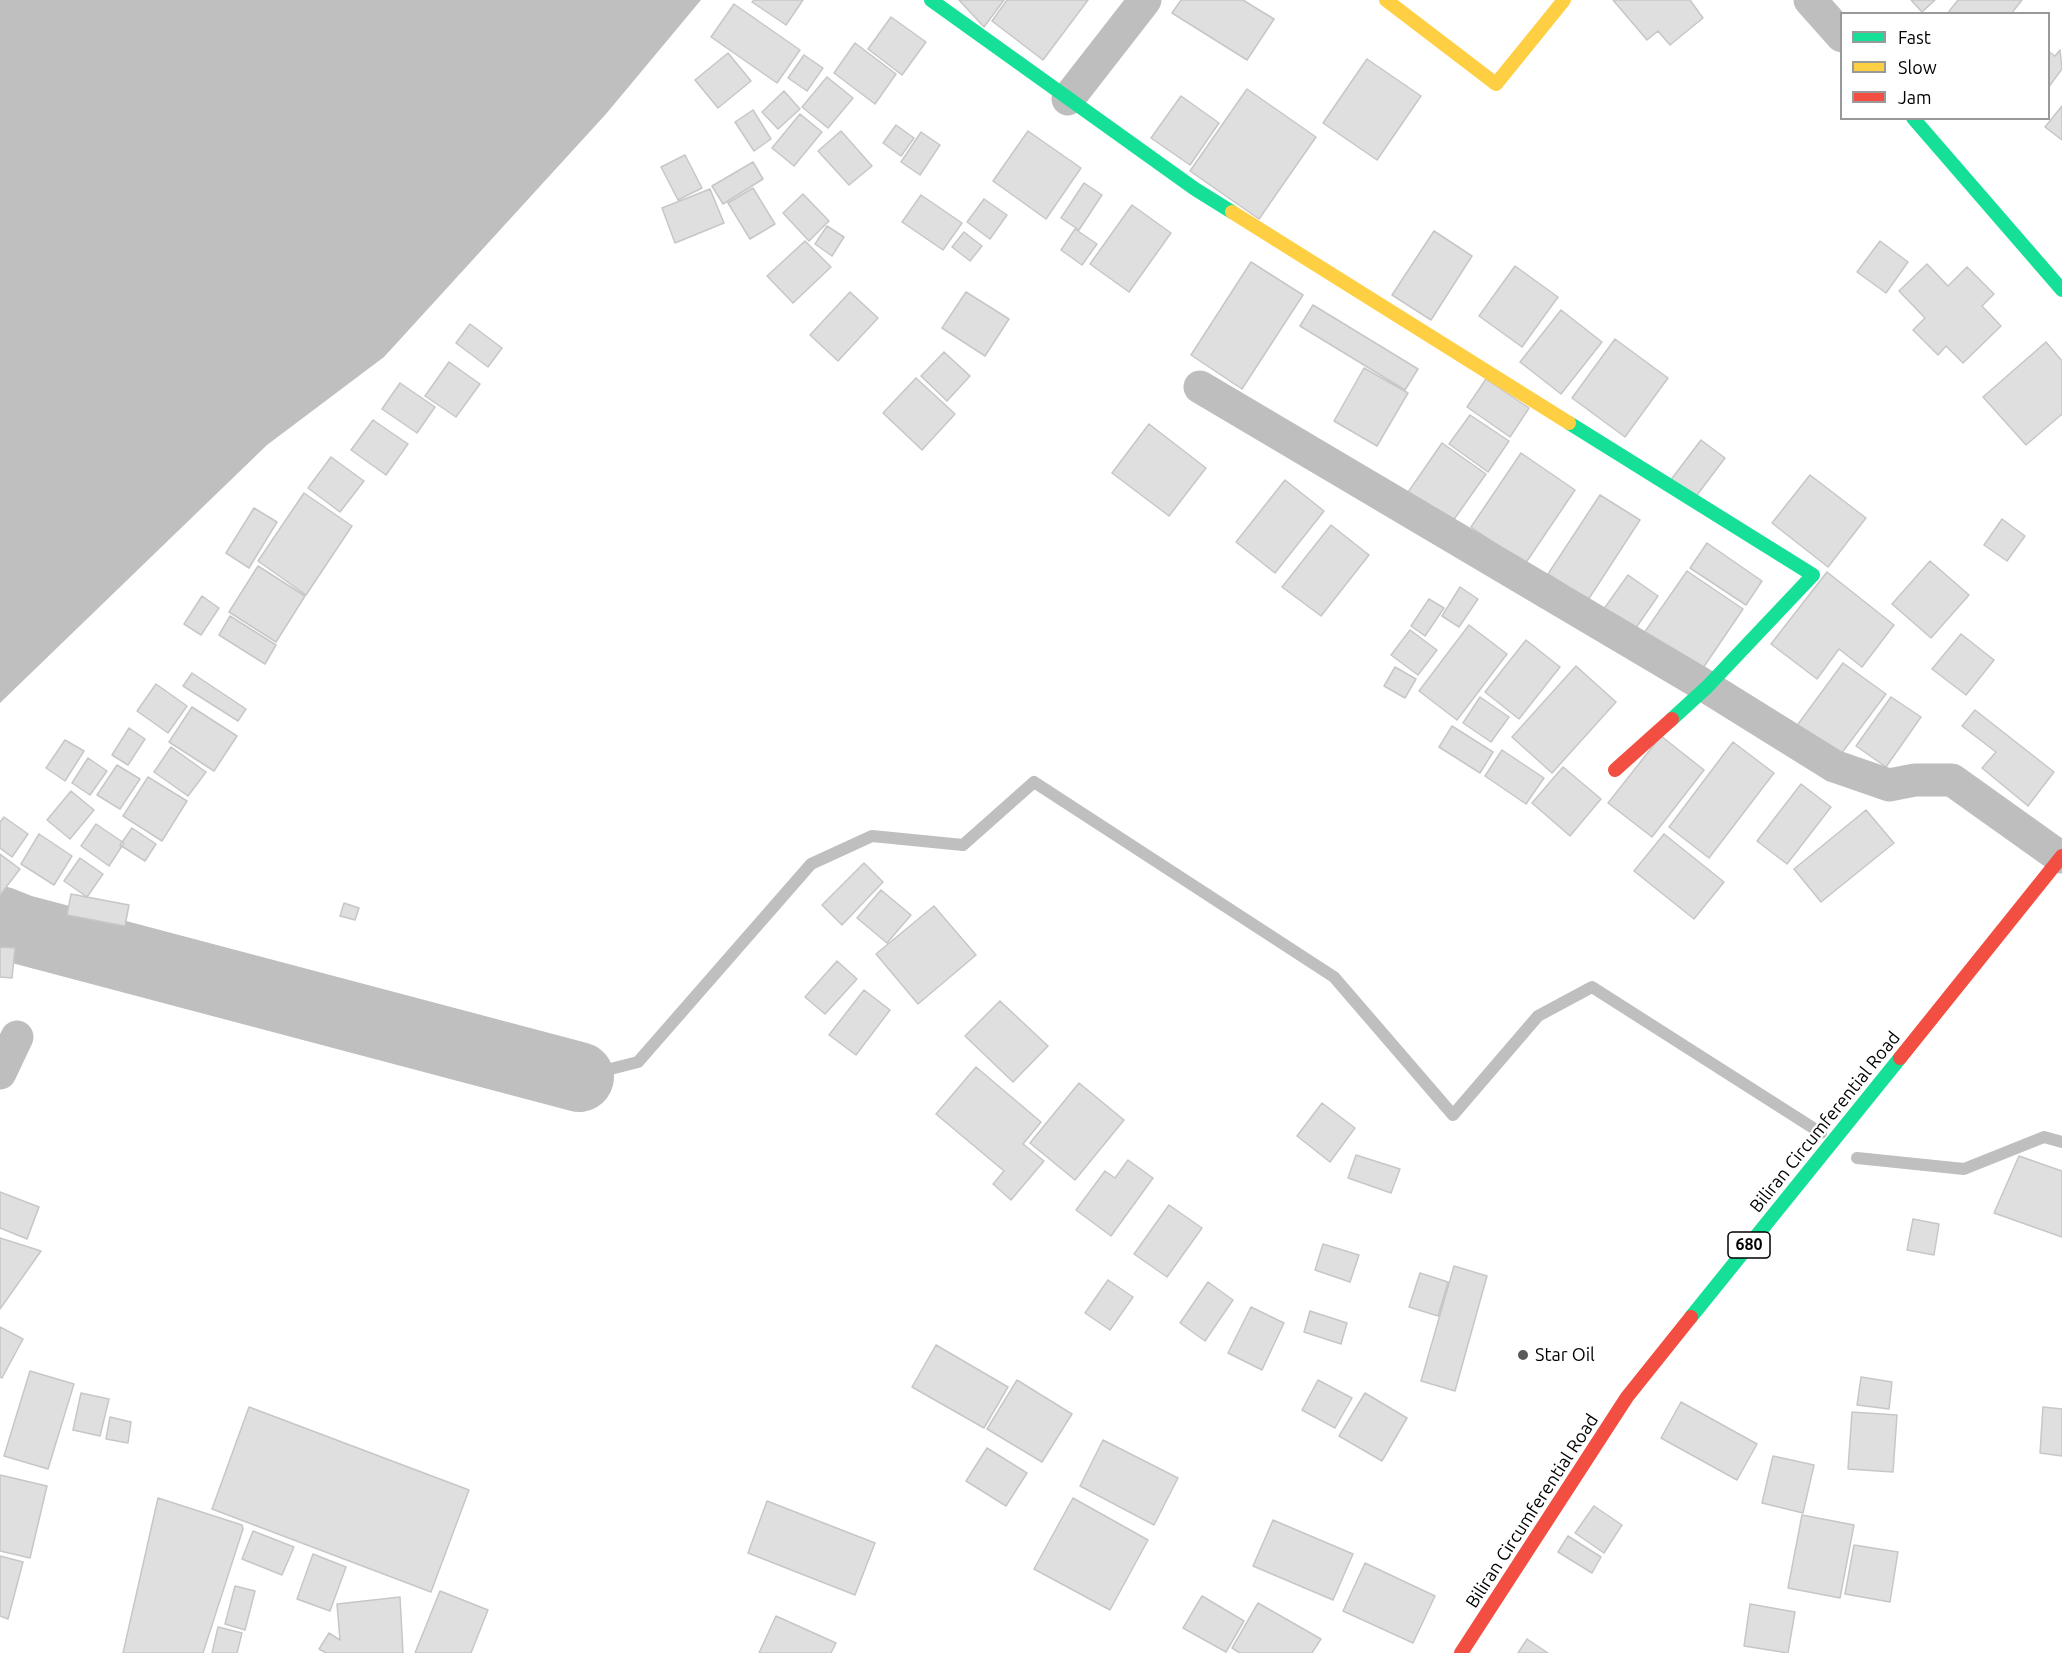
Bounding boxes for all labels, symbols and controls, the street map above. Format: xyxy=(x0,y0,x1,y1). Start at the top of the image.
legend xyxy=(1840,12,2050,120)
text: Fast xyxy=(1898,27,1931,47)
text: Slow xyxy=(1898,57,1937,77)
text: Jam xyxy=(1898,87,1932,107)
street label: Biliran Circumferential Road xyxy=(1745,1027,1905,1217)
road number: 680 xyxy=(1728,1232,1770,1258)
place label: Star Oil xyxy=(1535,1344,1595,1366)
marker: Star Oil xyxy=(1516,1348,1530,1362)
street label: Biliran Circumferential Road xyxy=(1461,1410,1603,1612)

